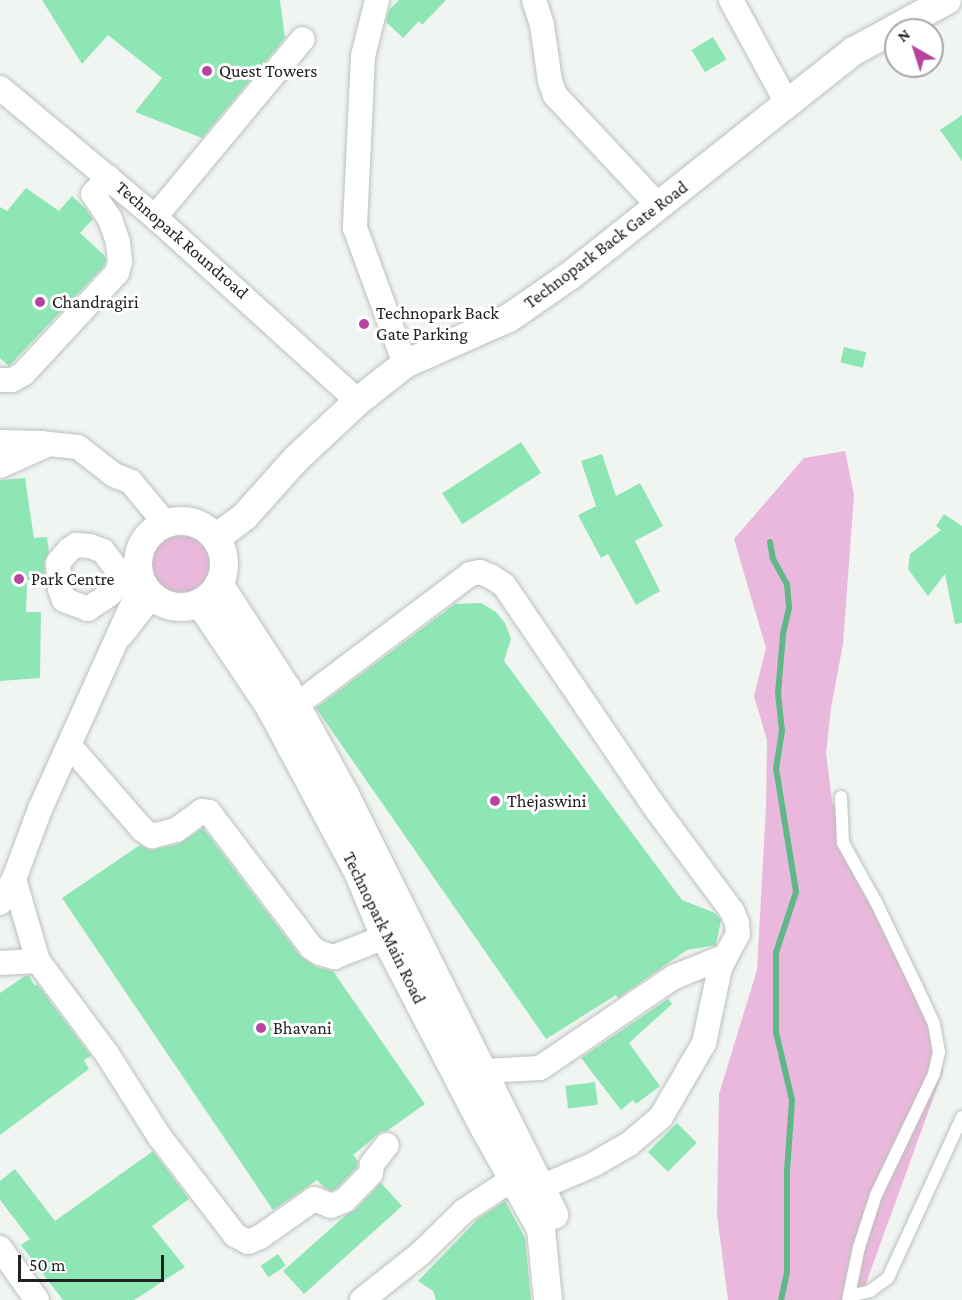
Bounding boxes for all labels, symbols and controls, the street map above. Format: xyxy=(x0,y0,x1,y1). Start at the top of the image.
north arrow xyxy=(884,18,944,78)
text: N xyxy=(894,25,913,45)
place label: Quest Towers xyxy=(219,60,317,82)
marker: Quest Towers xyxy=(200,64,214,78)
street label: Technopark Roundroad xyxy=(111,176,253,304)
street label: Technopark Back Gate Road xyxy=(520,176,692,314)
place label: Chandragiri xyxy=(52,291,139,313)
marker: Chandragiri xyxy=(33,295,47,309)
place label: Technopark Back Gate Parking xyxy=(376,303,499,346)
marker: Technopark Back Gate Parking xyxy=(357,317,371,331)
place label: Park Centre xyxy=(31,568,114,590)
marker: Park Centre xyxy=(12,572,26,586)
place label: Thejaswini xyxy=(507,790,586,812)
marker: Thejaswini xyxy=(488,794,502,808)
street label: Technopark Main Road xyxy=(338,849,430,1007)
place label: Bhavani xyxy=(273,1017,332,1039)
marker: Bhavani xyxy=(254,1021,268,1035)
scale bar xyxy=(21,1243,166,1281)
text: 50 m xyxy=(29,1255,66,1275)

